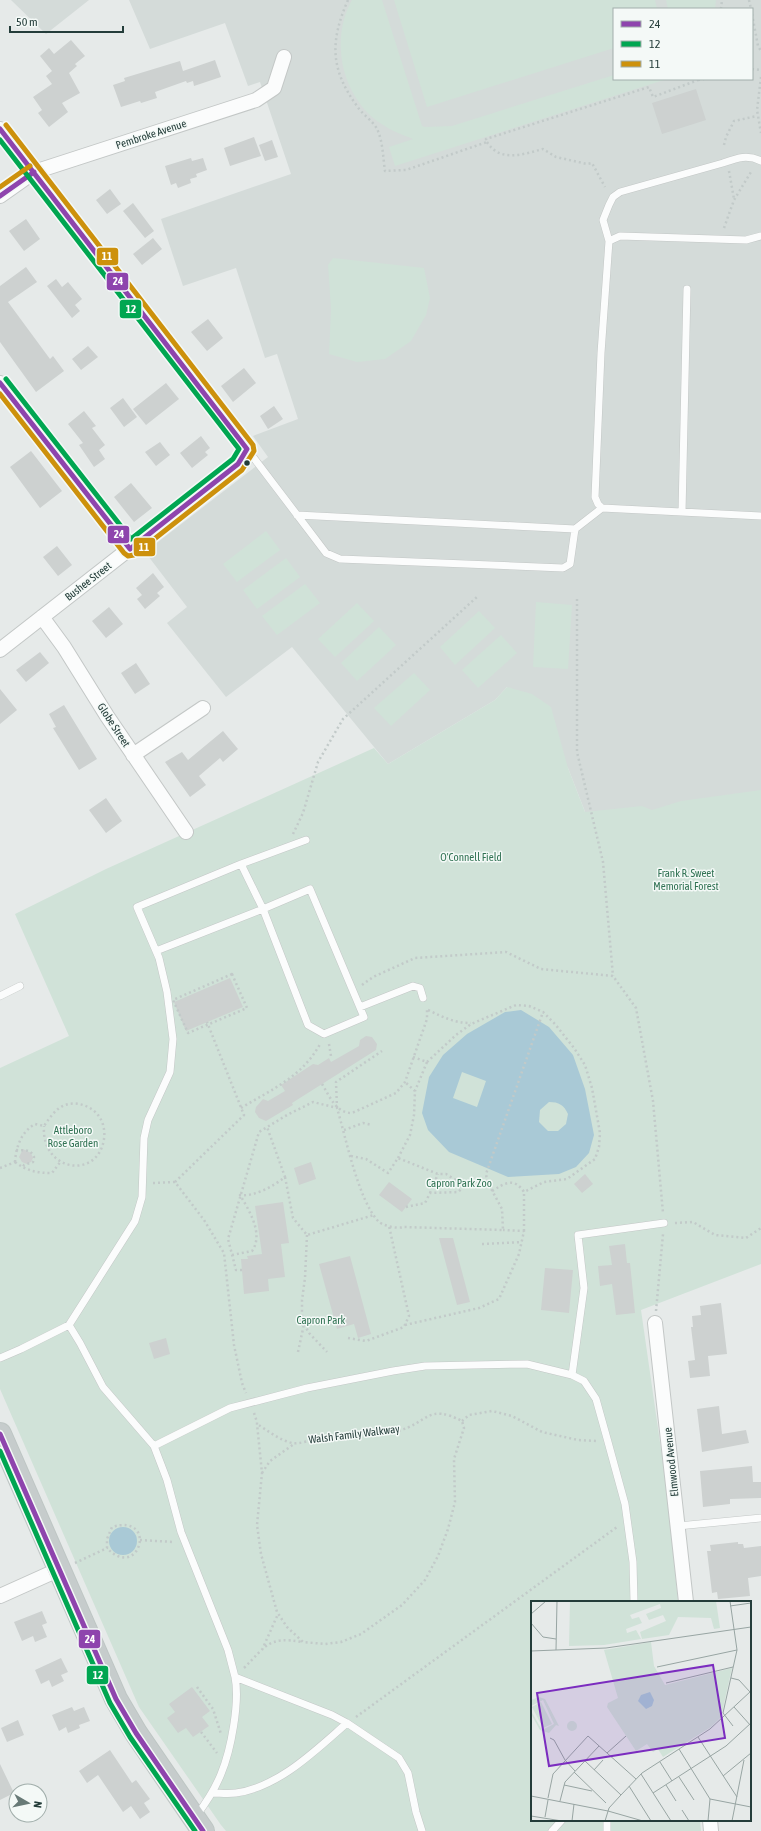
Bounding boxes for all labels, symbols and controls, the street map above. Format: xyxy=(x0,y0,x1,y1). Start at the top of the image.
scale bar xyxy=(10,8,123,34)
legend xyxy=(613,8,753,80)
text: 50 m xyxy=(16,15,38,29)
text: 24 xyxy=(649,17,661,31)
text: 12 xyxy=(649,37,660,51)
text: 11 xyxy=(649,57,661,71)
street label: Pembroke Avenue xyxy=(114,117,188,151)
line badge: 11 xyxy=(96,247,119,266)
text: 11 xyxy=(102,250,112,262)
line badge: 24 xyxy=(106,272,129,291)
text: 24 xyxy=(113,275,123,287)
line badge: 12 xyxy=(119,299,142,319)
text: 12 xyxy=(126,303,136,315)
unlabelled marker xyxy=(242,458,252,468)
line badge: 24 xyxy=(107,525,130,544)
text: 24 xyxy=(114,528,124,540)
line badge: 11 xyxy=(133,537,156,557)
text: 11 xyxy=(139,541,149,553)
street label: Bushee Street xyxy=(63,559,113,603)
street label: Globe Street xyxy=(95,701,133,749)
park label: O'Connell Field xyxy=(440,851,502,863)
park label: Frank R. Sweet Memorial Forest xyxy=(653,867,719,892)
park label: Attleboro Rose Garden xyxy=(48,1124,98,1149)
park label: Capron Park Zoo xyxy=(426,1177,492,1189)
park label: Capron Park xyxy=(297,1314,346,1326)
street label: Walsh Family Walkway xyxy=(308,1422,401,1446)
street label: Elmwood Avenue xyxy=(661,1427,681,1497)
inset map xyxy=(531,1601,751,1821)
line badge: 24 xyxy=(78,1629,101,1649)
text: 24 xyxy=(85,1633,95,1645)
line badge: 12 xyxy=(86,1665,109,1685)
text: 12 xyxy=(93,1669,103,1681)
north arrow xyxy=(8,1783,48,1823)
text: N xyxy=(31,1800,44,1809)

